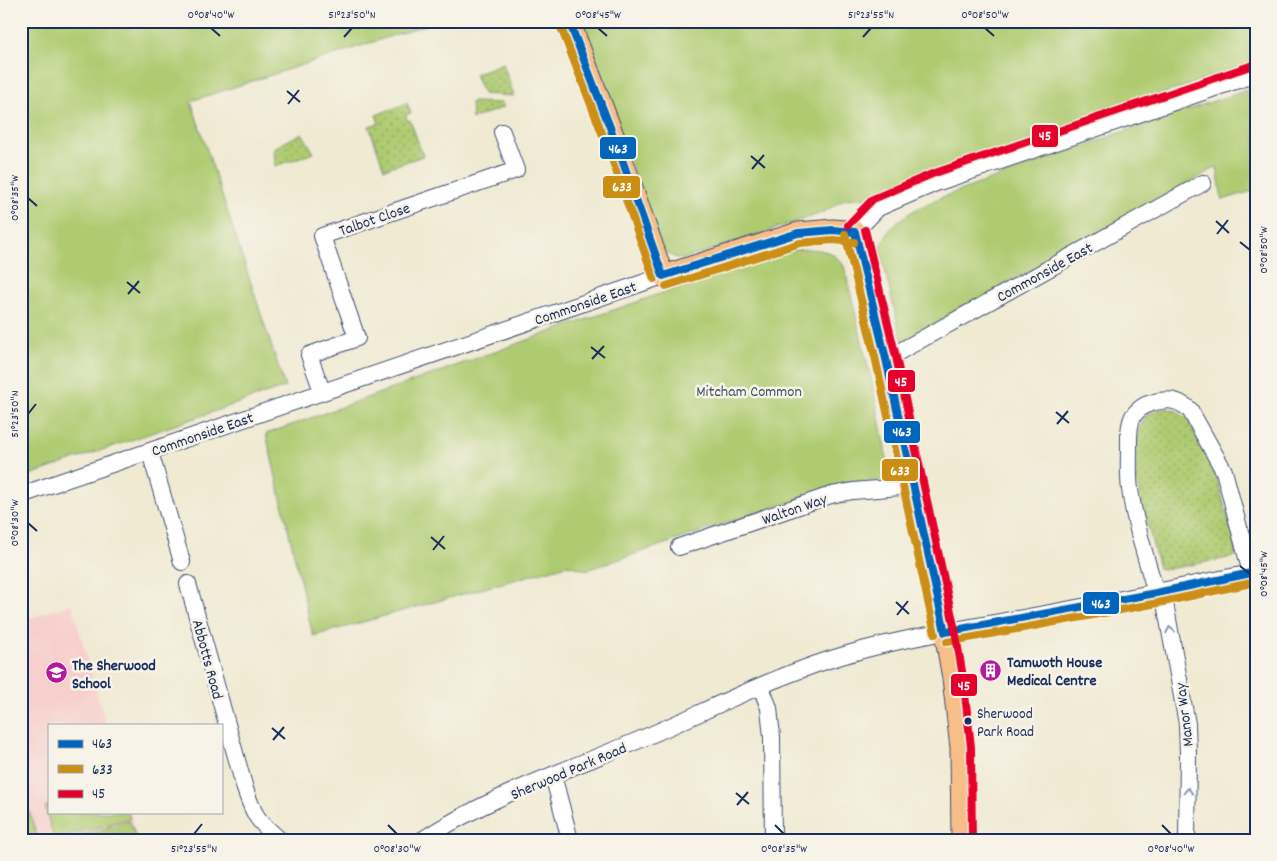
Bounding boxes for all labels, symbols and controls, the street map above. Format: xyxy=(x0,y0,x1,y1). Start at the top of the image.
text: 0°08'40"W xyxy=(188,7,235,24)
text: 51°23'50"N xyxy=(328,7,376,24)
text: 0°08'45"W xyxy=(575,7,621,24)
text: 51°23'55"N xyxy=(848,7,894,24)
text: 0°08'50"W xyxy=(961,7,1009,24)
line badge: 45 xyxy=(1031,124,1059,148)
text: 45 xyxy=(1039,127,1052,147)
line badge: 463 xyxy=(599,136,637,160)
text: 463 xyxy=(609,140,627,160)
text: 0°08'35"W xyxy=(7,175,24,221)
line badge: 633 xyxy=(602,175,641,199)
text: 633 xyxy=(612,178,632,198)
street label: Talbot Close xyxy=(336,197,414,243)
text: 0°08'50"W xyxy=(1256,226,1273,274)
street label: Commonside East xyxy=(993,237,1098,309)
street label: Commonside East xyxy=(532,276,640,333)
line badge: 45 xyxy=(887,369,916,393)
text: 45 xyxy=(895,373,908,393)
park label: Mitcham Common xyxy=(696,381,802,404)
text: 51°23'50"N xyxy=(7,390,24,438)
street label: Commonside East xyxy=(149,407,257,464)
line badge: 463 xyxy=(883,420,921,444)
text: 463 xyxy=(893,423,911,443)
line badge: 633 xyxy=(881,458,919,482)
text: 633 xyxy=(890,462,910,482)
street label: Walton Way xyxy=(759,488,831,532)
text: 0°08'30"W xyxy=(7,499,24,547)
text: 0°08'45"W xyxy=(1256,551,1273,597)
line badge: 463 xyxy=(1082,591,1120,615)
text: 463 xyxy=(1092,595,1110,615)
street label: Abbotts Road xyxy=(185,617,228,702)
one-way arrow xyxy=(1166,626,1176,634)
place label: Tamwoth House Medical Centre xyxy=(1007,652,1102,693)
place label: The Sherwood School xyxy=(72,655,156,696)
building icon: Tamwoth House Medical Centre xyxy=(979,658,1003,682)
school or university icon: The Sherwood School xyxy=(44,661,68,685)
line badge: 45 xyxy=(950,673,978,697)
text: 45 xyxy=(958,677,971,697)
street label: Manor Way xyxy=(1170,681,1201,748)
place label: Sherwood Park Road xyxy=(977,704,1034,744)
marker: Sherwood Park Road xyxy=(963,716,973,726)
legend xyxy=(48,724,222,814)
text: 463 xyxy=(92,734,112,756)
street label: Sherwood Park Road xyxy=(507,738,631,807)
text: 633 xyxy=(92,760,113,782)
text: 45 xyxy=(92,784,105,806)
one-way arrow xyxy=(1183,787,1193,794)
text: 51°23'55"N xyxy=(171,841,217,858)
text: 0°08'30"W xyxy=(373,841,421,858)
text: 0°08'35"W xyxy=(761,841,807,858)
text: 0°08'40"W xyxy=(1148,841,1195,858)

